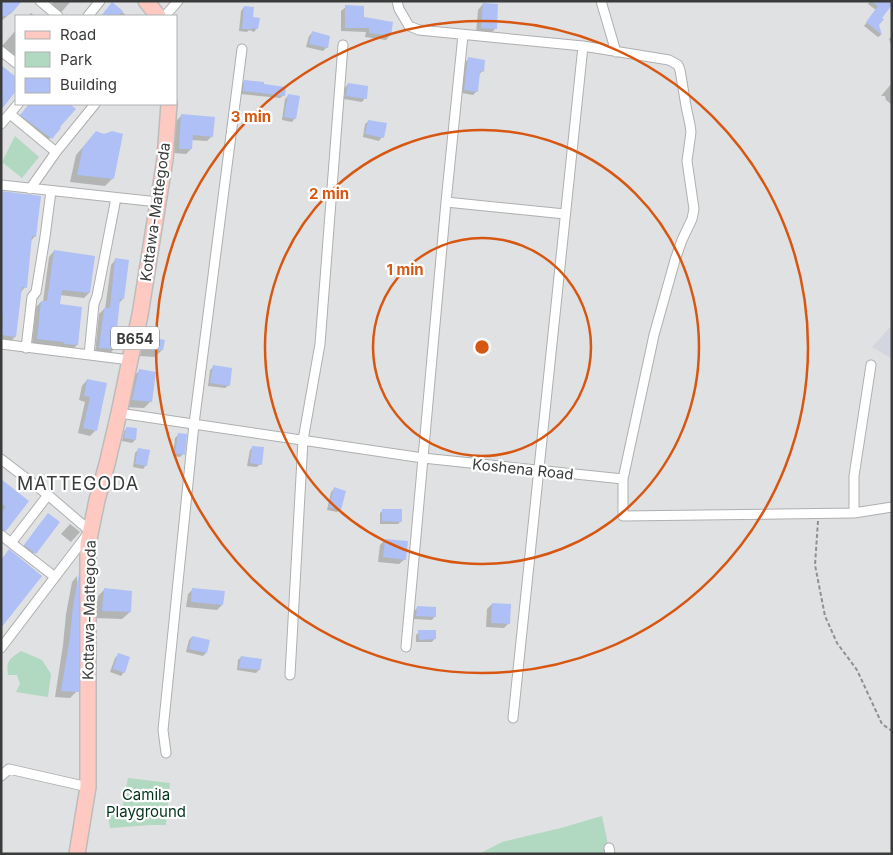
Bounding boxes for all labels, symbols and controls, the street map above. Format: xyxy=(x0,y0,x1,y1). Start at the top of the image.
legend xyxy=(15,15,178,105)
text: Road xyxy=(60,25,96,44)
text: Park xyxy=(60,50,93,69)
text: Building xyxy=(60,75,117,94)
text: 3 min xyxy=(231,107,271,126)
street label: Kottawa-Mattegoda xyxy=(136,141,174,283)
text: 2 min xyxy=(309,184,349,203)
text: 1 min xyxy=(386,260,424,279)
road number: B654 xyxy=(111,326,159,349)
centre of rings xyxy=(473,338,491,356)
street label: Koshena Road xyxy=(471,454,575,484)
district label: MATTEGODA xyxy=(17,473,139,494)
street label: Kottawa-Mattegoda xyxy=(78,540,100,680)
park label: Camila Playground xyxy=(106,785,186,821)

